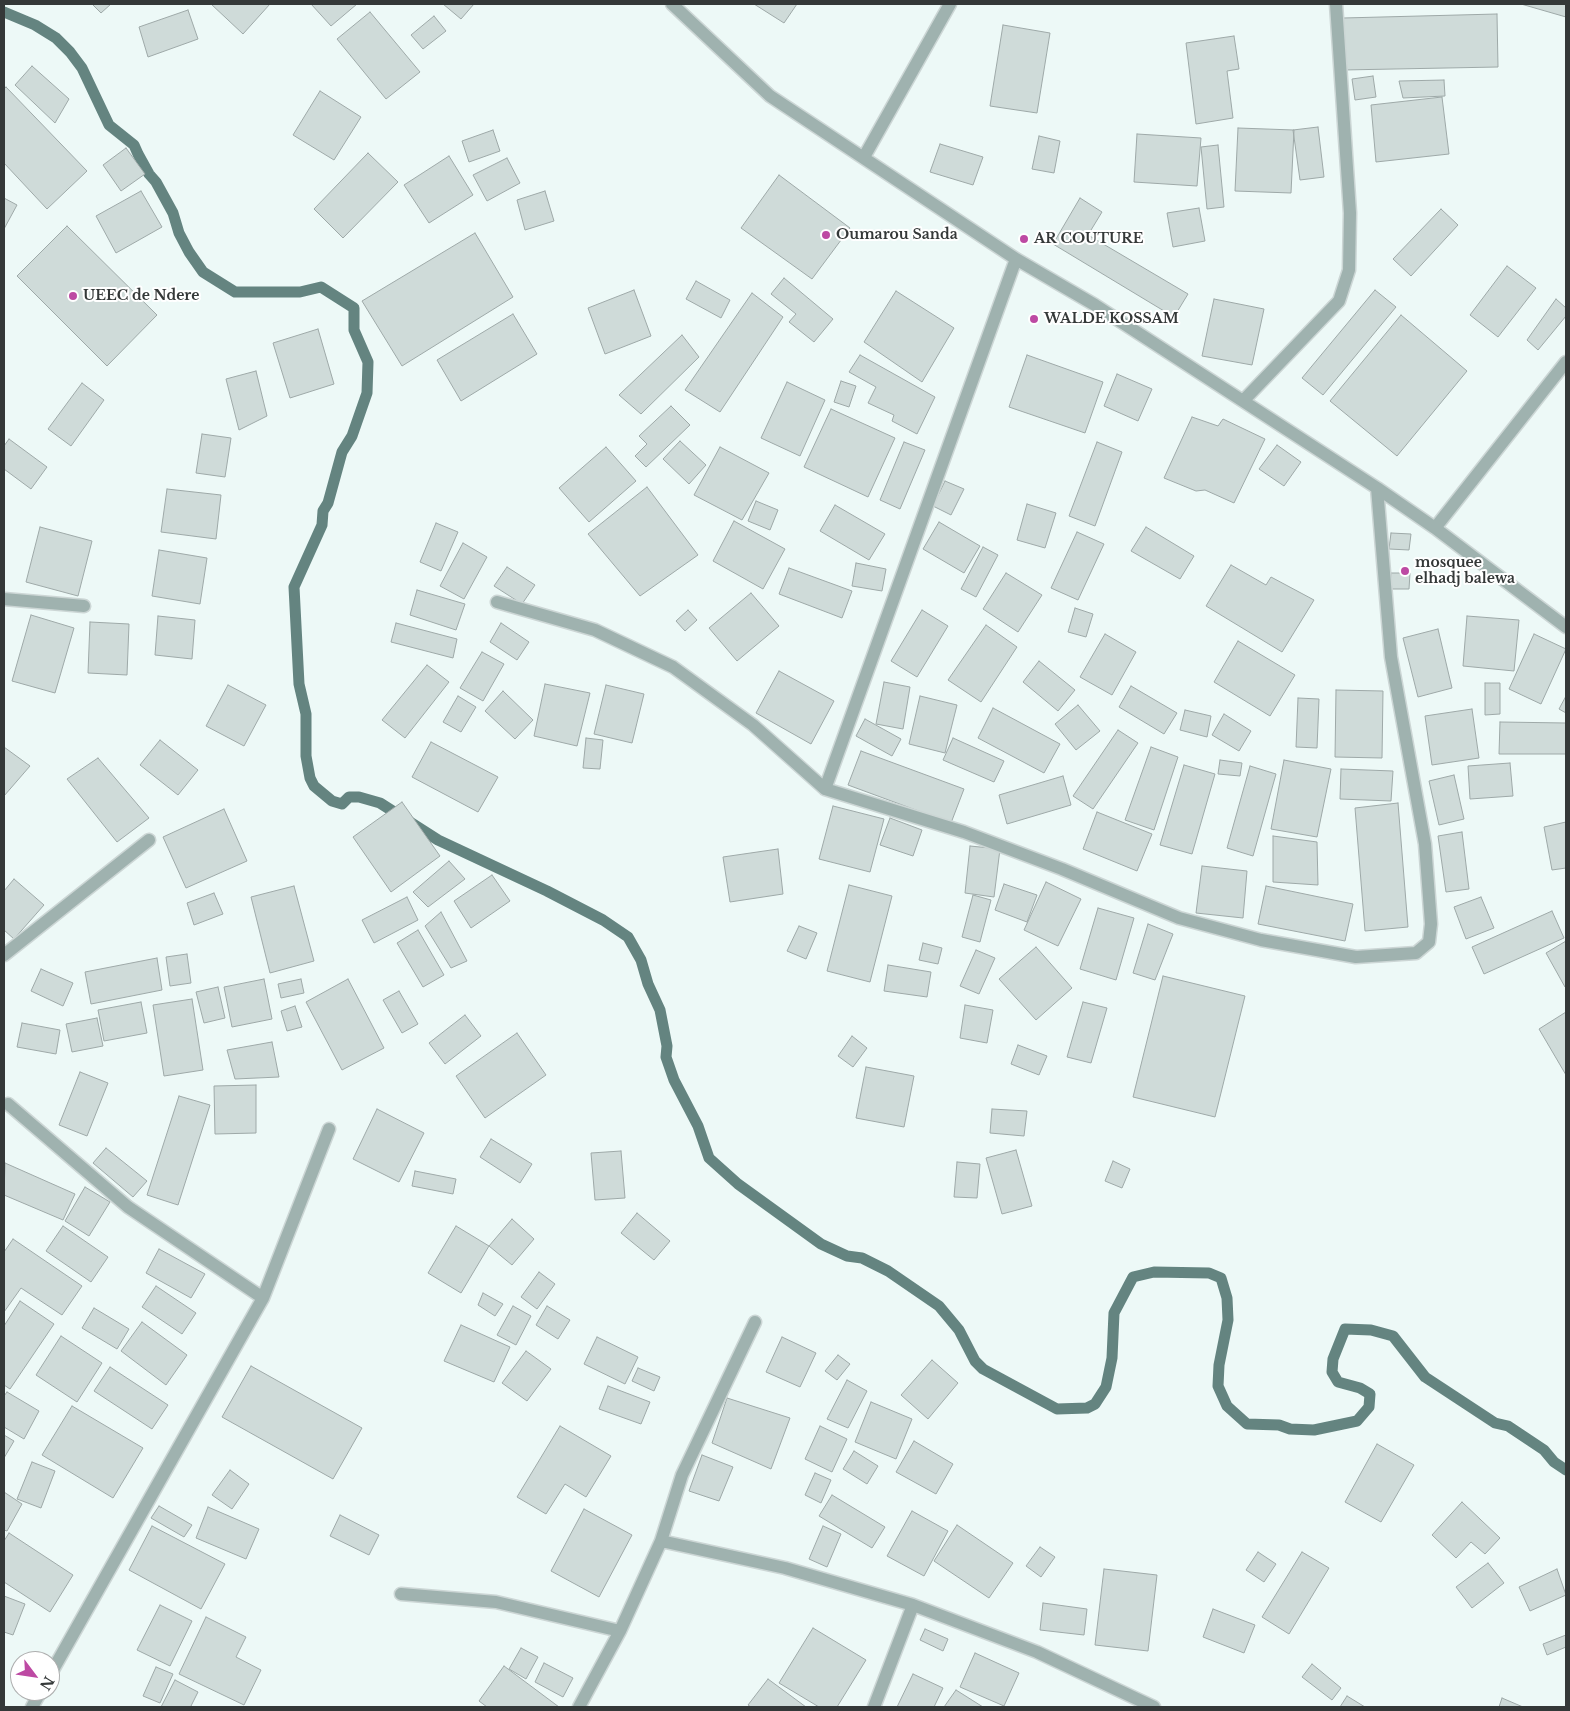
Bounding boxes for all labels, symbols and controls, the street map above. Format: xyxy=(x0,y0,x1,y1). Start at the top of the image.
place label: Oumarou Sanda xyxy=(836,227,958,243)
marker: Oumarou Sanda xyxy=(820,229,832,241)
place label: AR COUTURE xyxy=(1034,231,1143,247)
marker: AR COUTURE xyxy=(1018,233,1030,245)
place label: UEEC de Ndere xyxy=(83,288,199,304)
marker: UEEC de Ndere xyxy=(67,290,79,302)
place label: WALDE KOSSAM xyxy=(1044,311,1179,327)
marker: WALDE KOSSAM xyxy=(1028,313,1040,325)
place label: mosquee elhadj balewa xyxy=(1415,555,1515,588)
marker: mosquee elhadj balewa xyxy=(1399,565,1411,577)
north arrow xyxy=(10,1651,60,1701)
text: N xyxy=(36,1673,58,1693)

